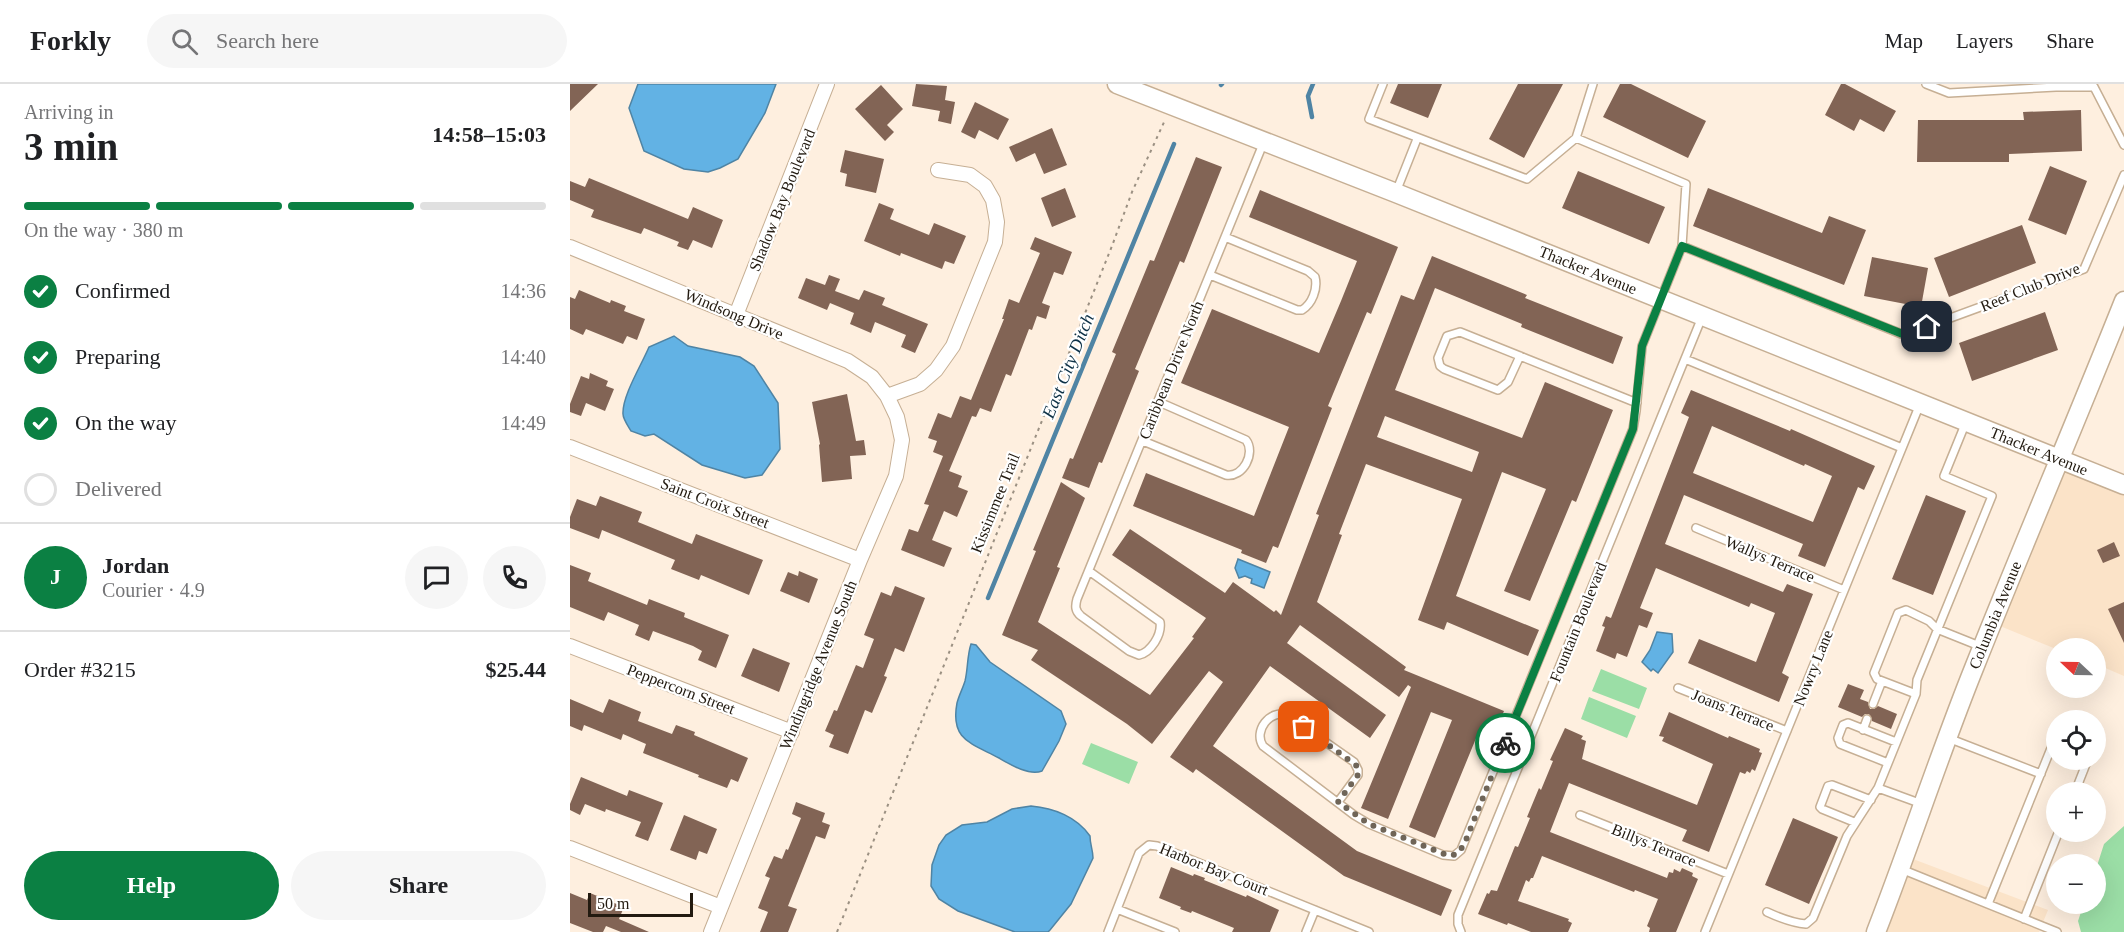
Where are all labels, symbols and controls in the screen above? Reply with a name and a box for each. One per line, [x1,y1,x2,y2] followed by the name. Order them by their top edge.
[147,14,567,68] search box
[30,25,111,56] text: Forkly
[168,25,201,58] icon: search
[216,28,319,53] text: Search here
[1885,29,1923,53] text: Map
[1956,29,2013,53] text: Layers
[2046,29,2094,53] text: Share
[24,101,113,123] text: Arriving in
[432,122,546,147] text: 14:58–15:03
[24,125,118,168] text: 3 min
[746,126,819,274] street label: Shadow Bay Boulevard
[24,219,183,241] text: On the way · 380 m
[1537,243,1639,297] street label: Thacker Avenue
[1978,259,2082,315] street label: Reef Club Drive
[24,275,57,308] icon: check
[75,278,170,303] text: Confirmed
[500,280,546,302] text: 14:36
[682,286,786,343] street label: Windsong Drive
[1135,298,1207,442] street label: Caribbean Drive North
[1901,301,1952,352] pin
[1910,310,1943,343] icon: home
[1038,311,1098,422] water label: East City Ditch
[24,341,57,374] icon: check
[75,344,161,369] text: Preparing
[500,346,546,368] text: 14:40
[24,407,57,440] icon: check
[75,410,176,435] text: On the way
[500,412,546,434] text: 14:49
[1988,424,2090,478] street label: Thacker Avenue
[967,450,1023,555] street label: Kissimmee Trail
[658,475,772,532] street label: Saint Croix Street
[75,476,162,501] text: Delivered
[1722,533,1817,586] street label: Wallys Terrace
[405,546,468,609] button: chat
[483,546,546,609] button: phone
[102,553,169,578] text: Jordan
[1966,559,2024,671] street label: Columbia Avenue
[1546,560,1610,684] street label: Fountain Boulevard
[50,564,61,589] text: J
[776,578,861,753] street label: Windingridge Avenue South
[102,579,205,601] text: Courier · 4.9
[1790,628,1837,709] street label: Nowry Lane
[2046,638,2106,698] north arrow
[2046,638,2106,914] map controls
[24,657,136,682] text: Order #3215
[486,657,546,682] text: $25.44
[624,661,738,719] street label: Peppercorn Street
[1689,686,1777,734] street label: Joans Terrace
[1278,701,1329,752] pin
[1287,710,1320,743] icon: bag
[2046,710,2106,770] button: locate
[1475,713,1535,773] courier
[1489,727,1522,760] icon: bike
[2046,782,2106,842] button: +
[1609,820,1699,871] street label: Billys Terrace
[1157,839,1271,900] street label: Harbor Bay Court
[24,851,279,920] button: Help
[291,851,546,920] button: Share
[2046,854,2106,914] button: −
[588,890,693,918] scale bar
[597,895,629,912] text: 50 m

